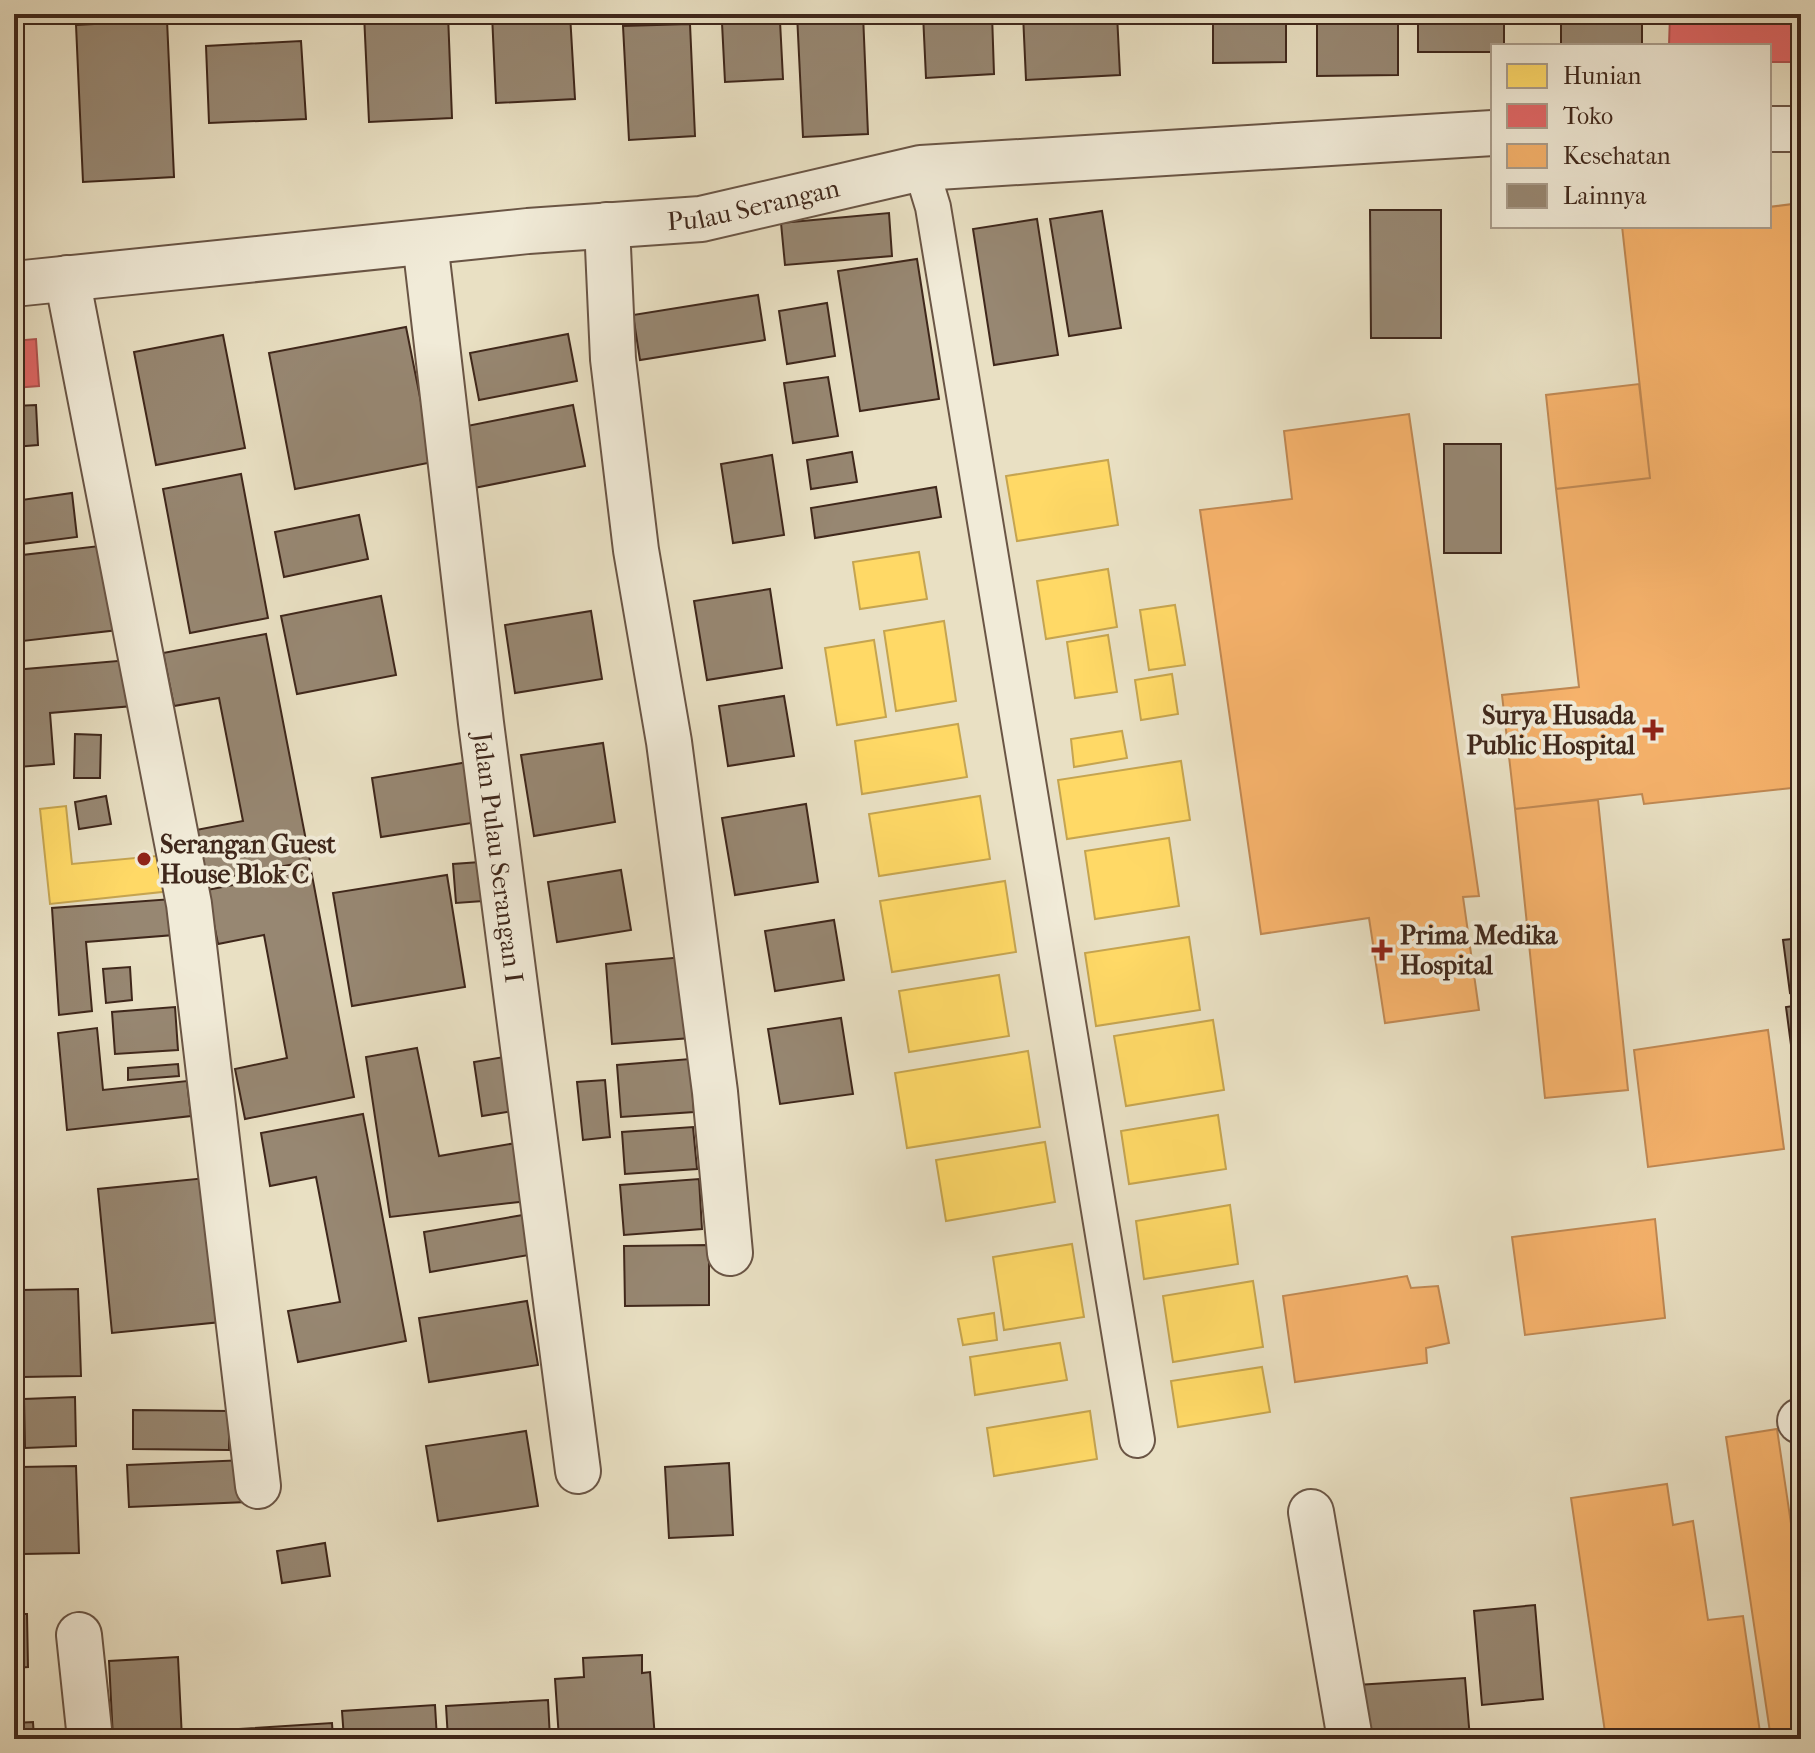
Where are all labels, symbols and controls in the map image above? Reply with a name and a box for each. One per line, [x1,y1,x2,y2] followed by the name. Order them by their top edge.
[1491,44,1771,228] legend
[1563,62,1641,90] text: Hunian
[1563,102,1613,130] text: Toko
[1563,142,1671,170] text: Kesehatan
[666,172,843,237] street label: Pulau Serangan
[1563,182,1647,210] text: Lainnya
[1467,700,1636,761] place label: Surya Husada Public Hospital
[1642,719,1664,741] marker: Surya Husada Public Hospital
[466,729,530,985] street label: Jalan Pulau Serangan I
[160,829,337,890] place label: Serangan Guest House Blok C
[135,850,153,868] marker: Serangan Guest House Blok C
[1400,920,1558,981] place label: Prima Medika Hospital
[1371,939,1393,961] marker: Prima Medika Hospital

